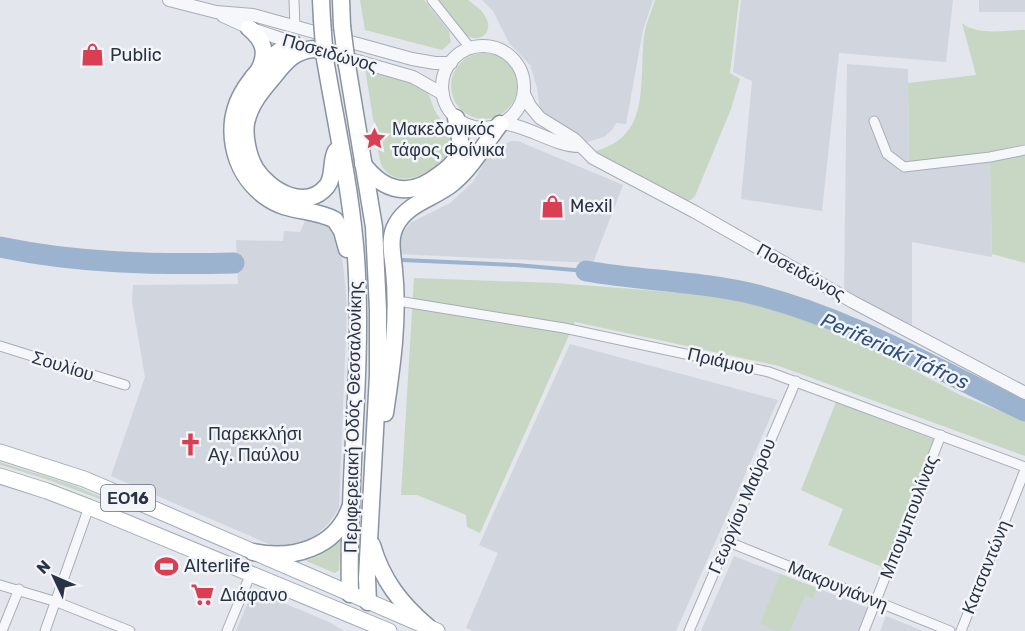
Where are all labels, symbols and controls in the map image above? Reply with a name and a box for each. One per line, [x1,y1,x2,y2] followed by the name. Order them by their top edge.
[280,29,380,77] street label: Ποσειδώνος
[79,42,105,68] shop icon: Public
[110,44,162,66] place label: Public
[392,118,505,161] place label: Μακεδονικός τάφος Φοίνικα
[361,126,387,152] place icon: Μακεδονικός τάφος Φοίνικα
[539,193,565,219] shop icon: Mexil
[570,195,613,217] place label: Mexil
[753,239,849,306] street label: Ποσειδώνος
[340,280,366,553] street label: Περιφερειακή Οδός Θεσσαλονίκης
[817,308,973,394] water label: Periferiakí Táfros
[685,343,757,379] street label: Πριάμου
[29,346,97,386] street label: Σουλίου
[208,423,302,466] place label: Παρεκκλήσι Αγ. Παύλου
[177,431,203,457] church icon: Παρεκκλήσι Αγ. Παύλου
[704,435,780,577] street label: Γεωργίου Μαύρου
[875,452,943,582] street label: Μπουμπουλίνας
[101,485,155,511] road number: ΕΟ16
[957,517,1015,617] street label: Κατσαντώνη
[24,547,84,607] north arrow
[153,553,179,579] sports icon: Alterlife
[184,555,250,577] place label: Alterlife
[33,556,54,578] text: N
[785,556,891,616] street label: Μακρυγιάννη
[189,582,215,608] supermarket icon: Διάφανο
[220,584,288,606] place label: Διάφανο

